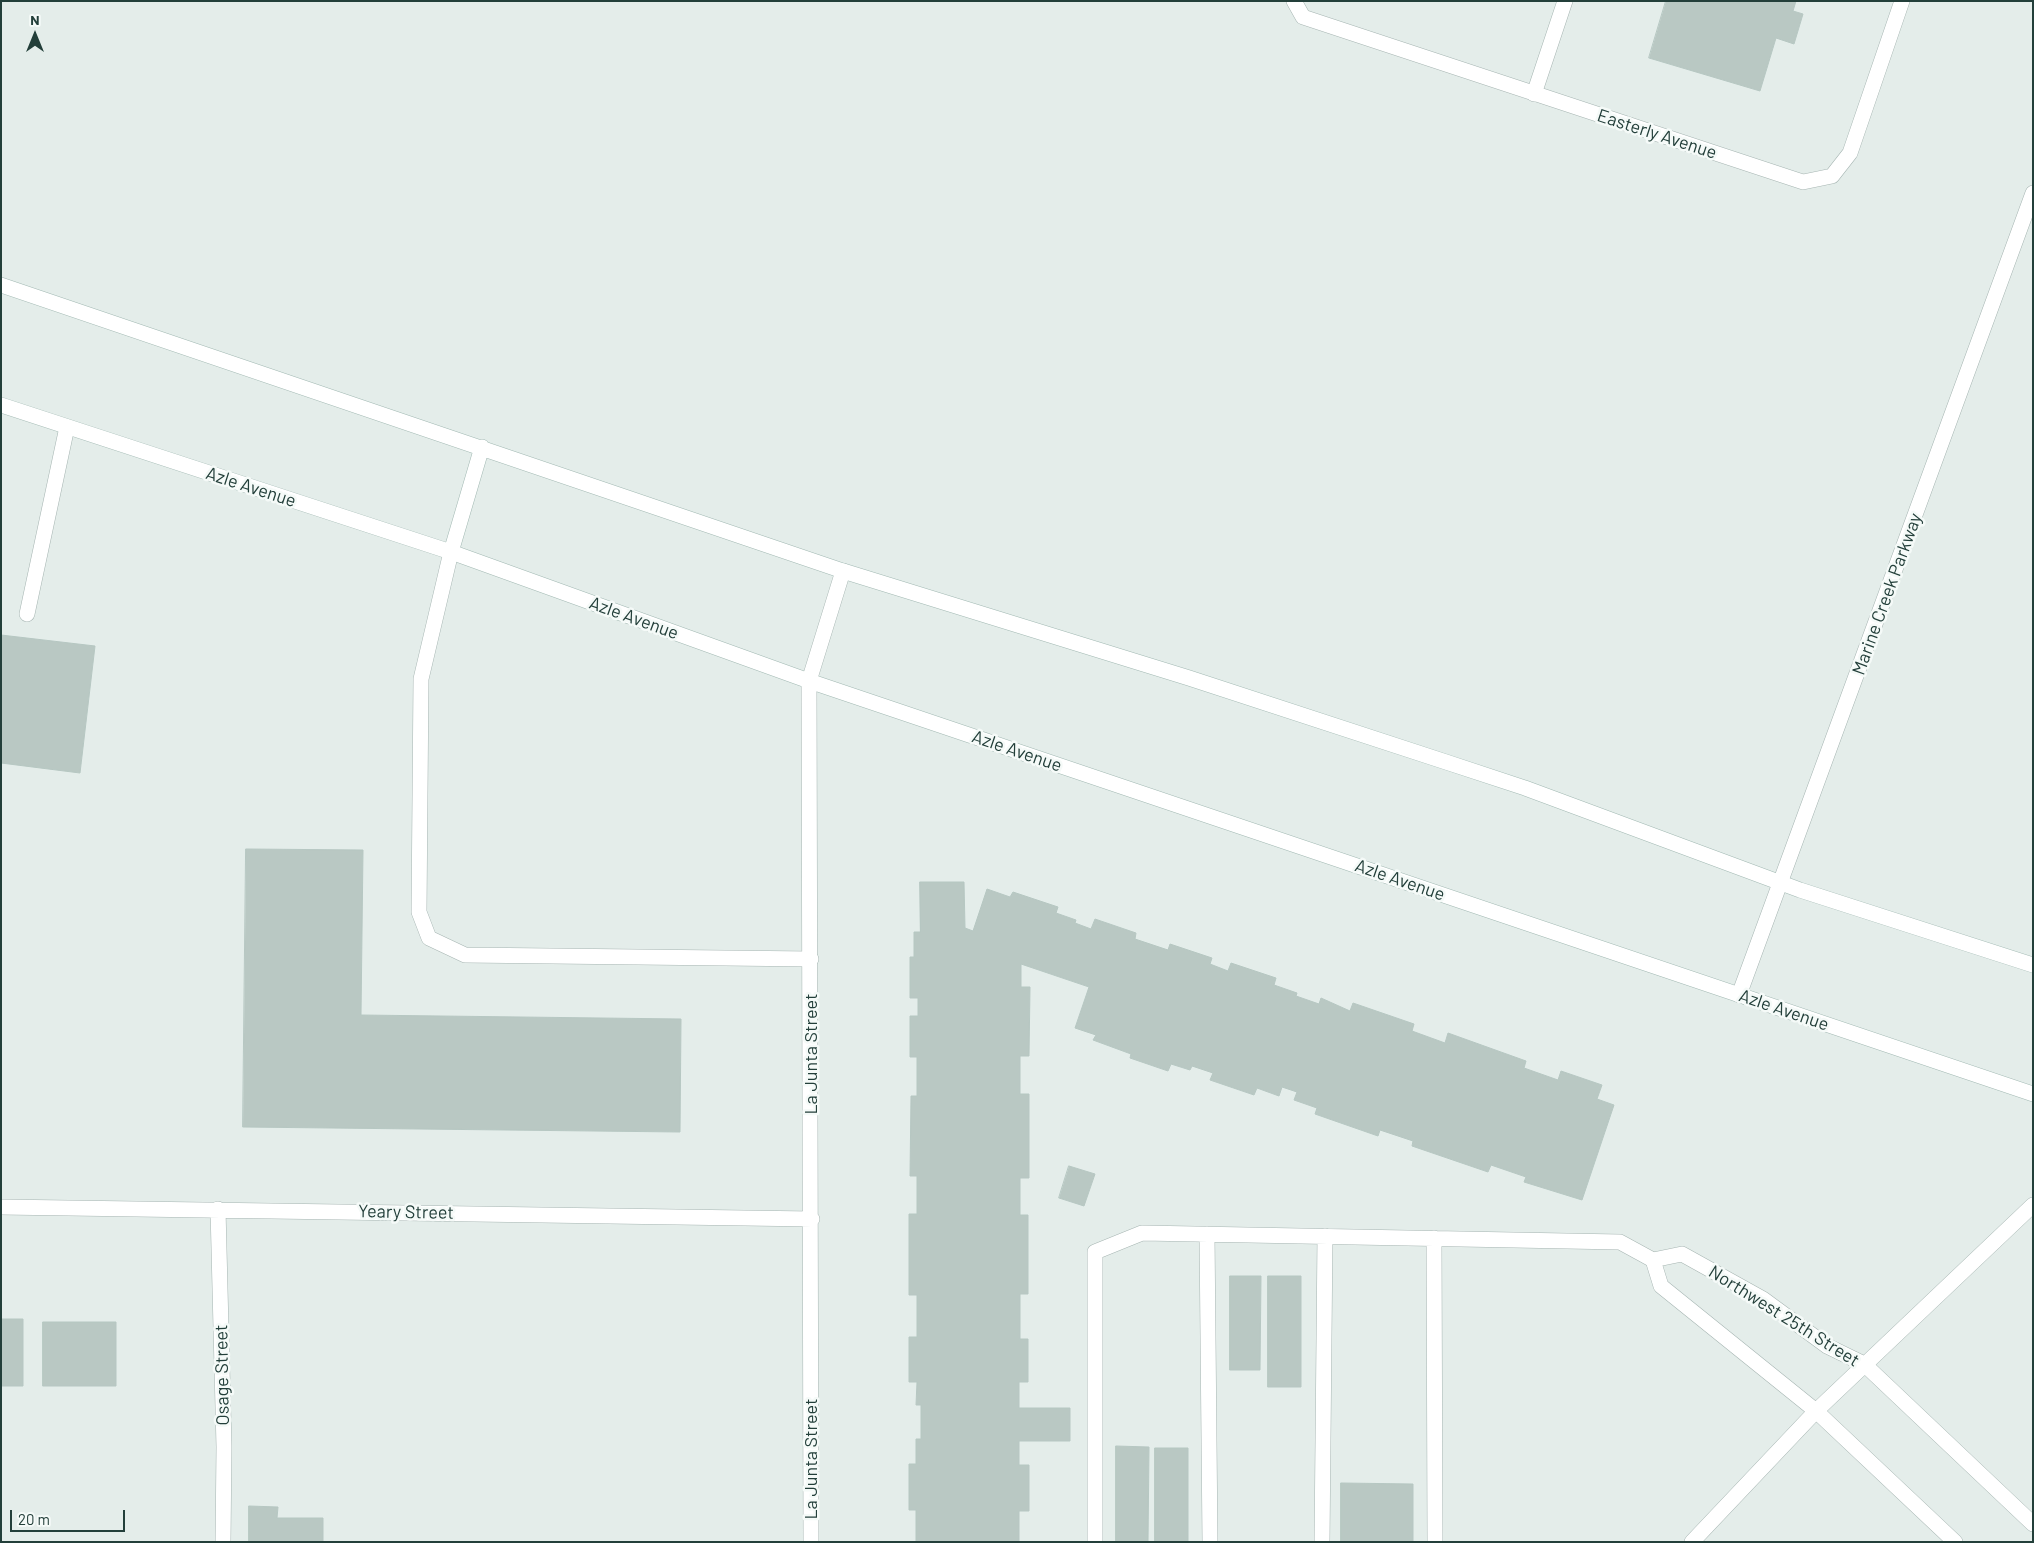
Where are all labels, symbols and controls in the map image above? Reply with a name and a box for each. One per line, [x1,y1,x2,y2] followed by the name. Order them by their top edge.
[10,10,60,60] north arrow
[30,11,40,28] text: N
[1595,105,1719,163] street label: Easterly Avenue
[203,462,299,512] street label: Azle Avenue
[1848,510,1926,678] street label: Marine Creek Parkway
[586,592,682,644] street label: Azle Avenue
[969,726,1065,776] street label: Azle Avenue
[1352,855,1448,905] street label: Azle Avenue
[1736,985,1832,1035] street label: Azle Avenue
[800,993,822,1115] street label: La Junta Street
[358,1200,454,1224] street label: Yeary Street
[1705,1261,1863,1371] street label: Northwest 25th Street
[210,1324,234,1426] street label: Osage Street
[800,1398,822,1520] street label: La Junta Street
[12,1500,128,1532] scale bar
[18,1510,50,1528] text: 20 m

